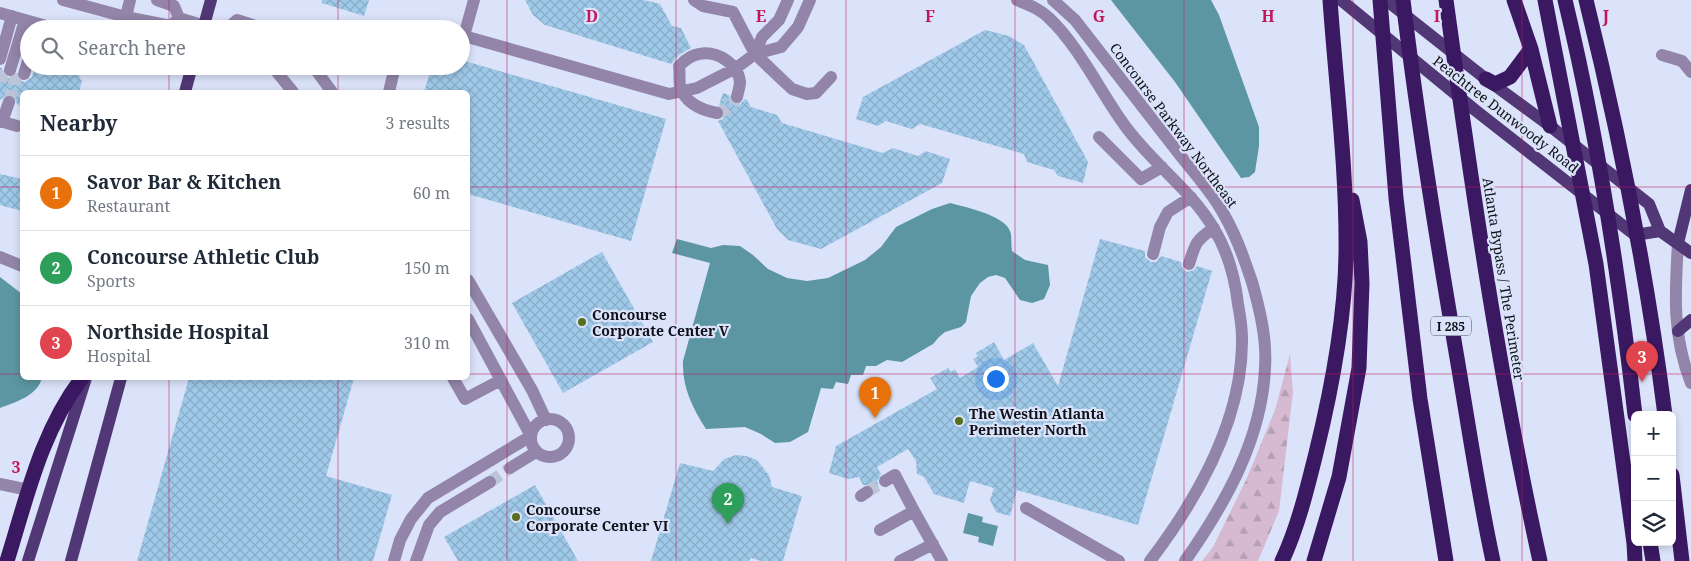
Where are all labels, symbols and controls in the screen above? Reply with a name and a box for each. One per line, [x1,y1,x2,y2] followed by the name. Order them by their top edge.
[586,5,598,27] text: D
[756,5,766,27] text: E
[925,5,935,27] text: F
[1093,5,1105,27] text: G
[1261,5,1275,27] text: H
[1434,5,1440,27] text: I
[1602,5,1610,27] text: J
[20,20,470,75] search box
[38,34,66,62] icon: search
[78,35,186,61] text: Search here
[1106,39,1242,211] street label: Concourse Parkway Northeast
[1429,51,1583,177] street label: Peachtree Dunwoody Road
[40,109,118,137] text: Nearby
[386,112,450,134] text: 3 results
[87,169,281,195] text: Savor Bar & Kitchen
[1479,176,1529,382] street label: Atlanta Bypass / The Perimeter
[51,182,61,204] text: 1
[413,182,450,204] text: 60 m
[87,195,170,217] text: Restaurant
[87,244,319,270] text: Concourse Athletic Club
[51,257,61,279] text: 2
[404,257,450,279] text: 150 m
[87,270,135,292] text: Sports
[592,305,729,340] place label: Concourse Corporate Center V
[576,316,588,328] marker: Concourse Corporate Center V
[1431,316,1471,336] road number: I 285
[87,319,269,345] text: Northside Hospital
[51,332,61,354] text: 3
[404,332,450,354] text: 310 m
[1626,341,1658,382] pin: 3
[87,345,151,367] text: Hospital
[983,366,1009,392] your location
[859,377,891,418] pin: 1
[969,404,1105,439] place label: The Westin Atlanta Perimeter North
[1631,411,1676,546] map controls
[1631,411,1676,456] button: +
[953,415,965,427] marker: The Westin Atlanta Perimeter North
[11,456,21,478] text: 3
[1631,456,1676,501] button: −
[712,483,744,524] pin: 2
[526,500,669,535] place label: Concourse Corporate Center VI
[1631,501,1676,546] button: layers
[510,511,522,523] marker: Concourse Corporate Center VI

